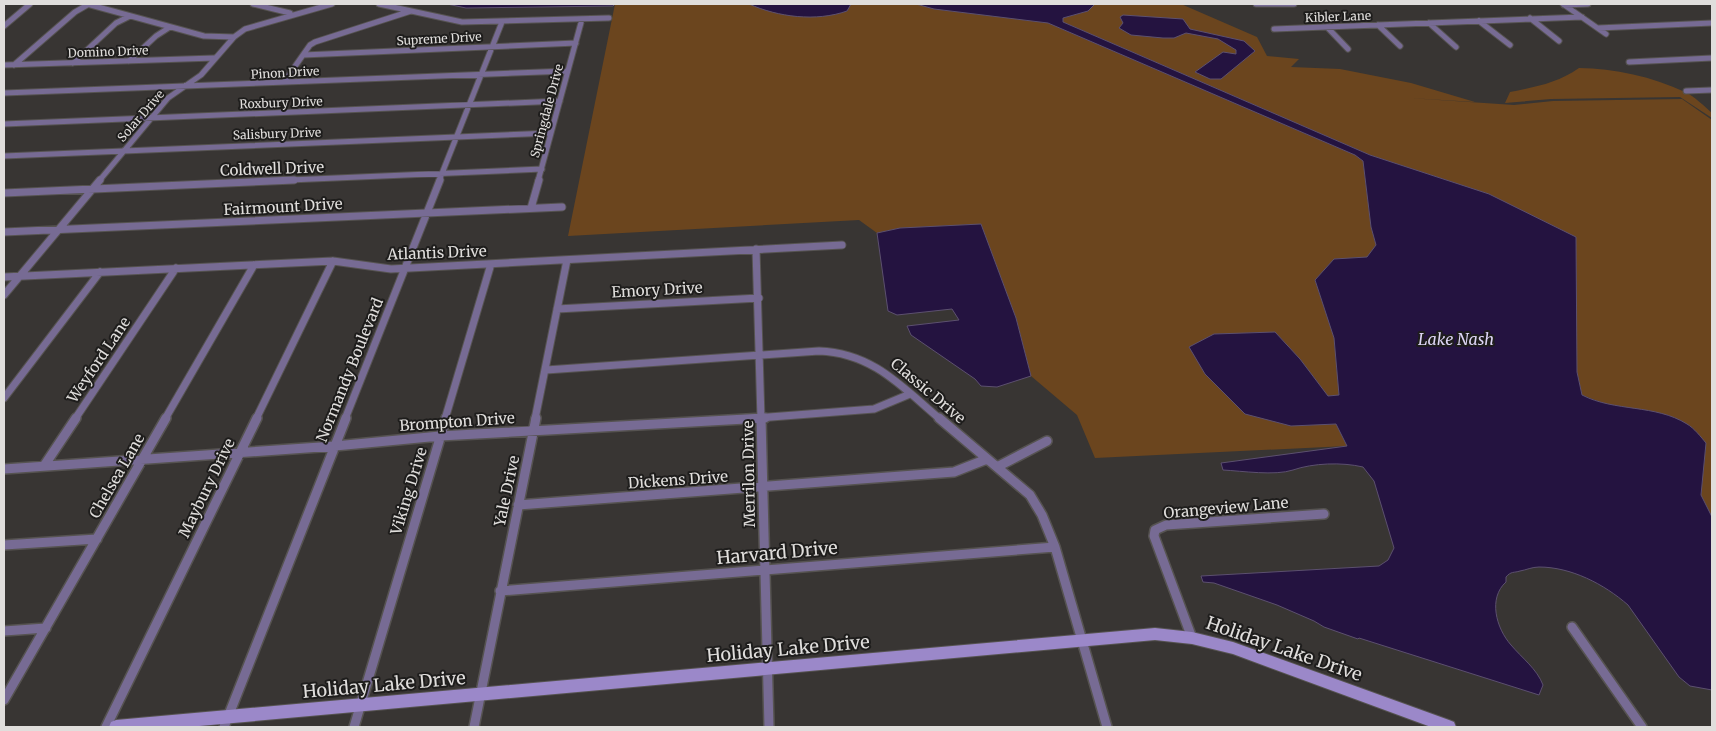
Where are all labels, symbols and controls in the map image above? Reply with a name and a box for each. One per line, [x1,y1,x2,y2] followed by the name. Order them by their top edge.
[1305,8,1371,25] street label: Kibler Lane
[396,29,482,48] street label: Supreme Drive
[67,43,149,60] street label: Domino Drive
[527,62,566,159] street label: Springdale Drive
[250,63,320,82] street label: Pinon Drive
[114,87,167,145] street label: Solar Drive
[239,94,323,111] street label: Roxbury Drive
[233,124,321,143] street label: Salisbury Drive
[220,157,325,180] street label: Coldwell Drive
[223,194,343,219] street label: Fairmount Drive
[386,241,487,264] street label: Atlantis Drive
[611,278,703,301] street label: Emory Drive
[312,295,387,445] street label: Normandy Boulevard
[62,313,134,407] street label: Weyford Lane
[1418,329,1494,349] water label: Lake Nash
[887,354,970,428] street label: Classic Drive
[399,408,515,435] street label: Brompton Drive
[738,420,759,528] street label: Merrilon Drive
[85,430,149,521] street label: Chelsea Lane
[174,435,239,540] street label: Maybury Drive
[386,445,431,538] street label: Viking Drive
[490,454,523,529] street label: Yale Drive
[627,467,729,492] street label: Dickens Drive
[1163,493,1289,522] street label: Orangeview Lane
[715,536,839,569] street label: Harvard Drive
[1203,611,1365,686] street label: Holiday Lake Drive
[705,630,870,667] street label: Holiday Lake Drive
[301,666,466,703] street label: Holiday Lake Drive

